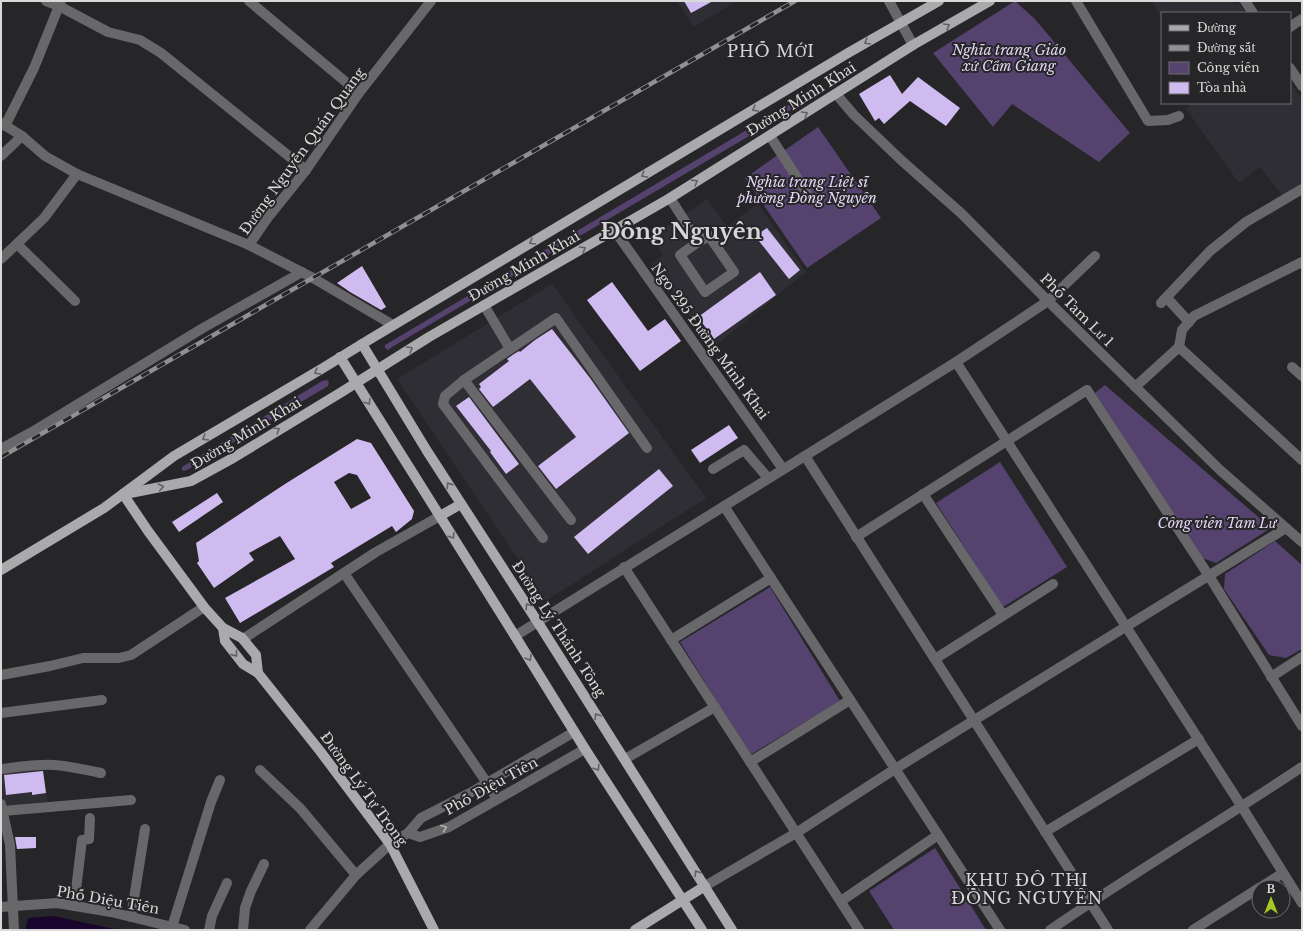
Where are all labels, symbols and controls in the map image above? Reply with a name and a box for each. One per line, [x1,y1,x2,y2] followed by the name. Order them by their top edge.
[1161,12,1291,104] legend
[1197,20,1237,35] text: Đường
[943,23,950,30] one-way arrow
[864,38,871,45] one-way arrow
[1197,40,1256,55] text: Đường sắt
[727,41,815,61] district label: PHỐ MỚI
[951,41,1066,75] park label: Nghĩa trang Giáo xứ Cẩm Giang
[743,58,859,140] street label: Đường Minh Khai
[1197,60,1259,75] text: Công viên
[235,63,369,238] street label: Đường Nguyễn Quán Quang
[1197,80,1247,95] text: Tòa nhà
[752,104,759,111] one-way arrow
[801,111,808,118] one-way arrow
[641,171,648,178] one-way arrow
[735,173,877,207] park label: Nghĩa trang Liệt sĩ phường Đồng Nguyên
[691,180,698,187] one-way arrow
[600,218,762,245] district label: Đồng Nguyên
[465,227,583,305] street label: Đường Minh Khai
[529,237,536,244] one-way arrow
[579,246,586,253] one-way arrow
[647,259,773,423] street label: Ngo 295 Đường Minh Khai
[1036,269,1118,351] street label: Phố Tam Lư 1
[406,346,413,354] one-way arrow
[314,367,321,374] one-way arrow
[188,393,305,473] street label: Đường Minh Khai
[363,398,371,405] one-way arrow
[273,428,280,435] one-way arrow
[202,433,209,440] one-way arrow
[158,483,164,492] one-way arrow
[447,483,454,490] one-way arrow
[1157,514,1278,532] park label: Công viên Tam Lư
[448,531,455,538] one-way arrow
[508,557,610,701] street label: Đường Lý Thánh Tông
[525,603,532,610] one-way arrow
[230,650,237,657] one-way arrow
[524,654,531,661] one-way arrow
[595,713,602,720] one-way arrow
[317,728,412,850] street label: Đường Lý Tự Trọng
[441,753,541,819] street label: Phố Diệu Tiên
[592,764,600,771] one-way arrow
[440,825,448,833] one-way arrow
[694,870,702,877] one-way arrow
[951,870,1103,908] district label: KHU ĐÔ THỊ ĐỒNG NGUYÊN
[1251,879,1291,919] north arrow
[55,882,161,918] street label: Phố Diệu Tiên
[1267,882,1276,896] text: B

